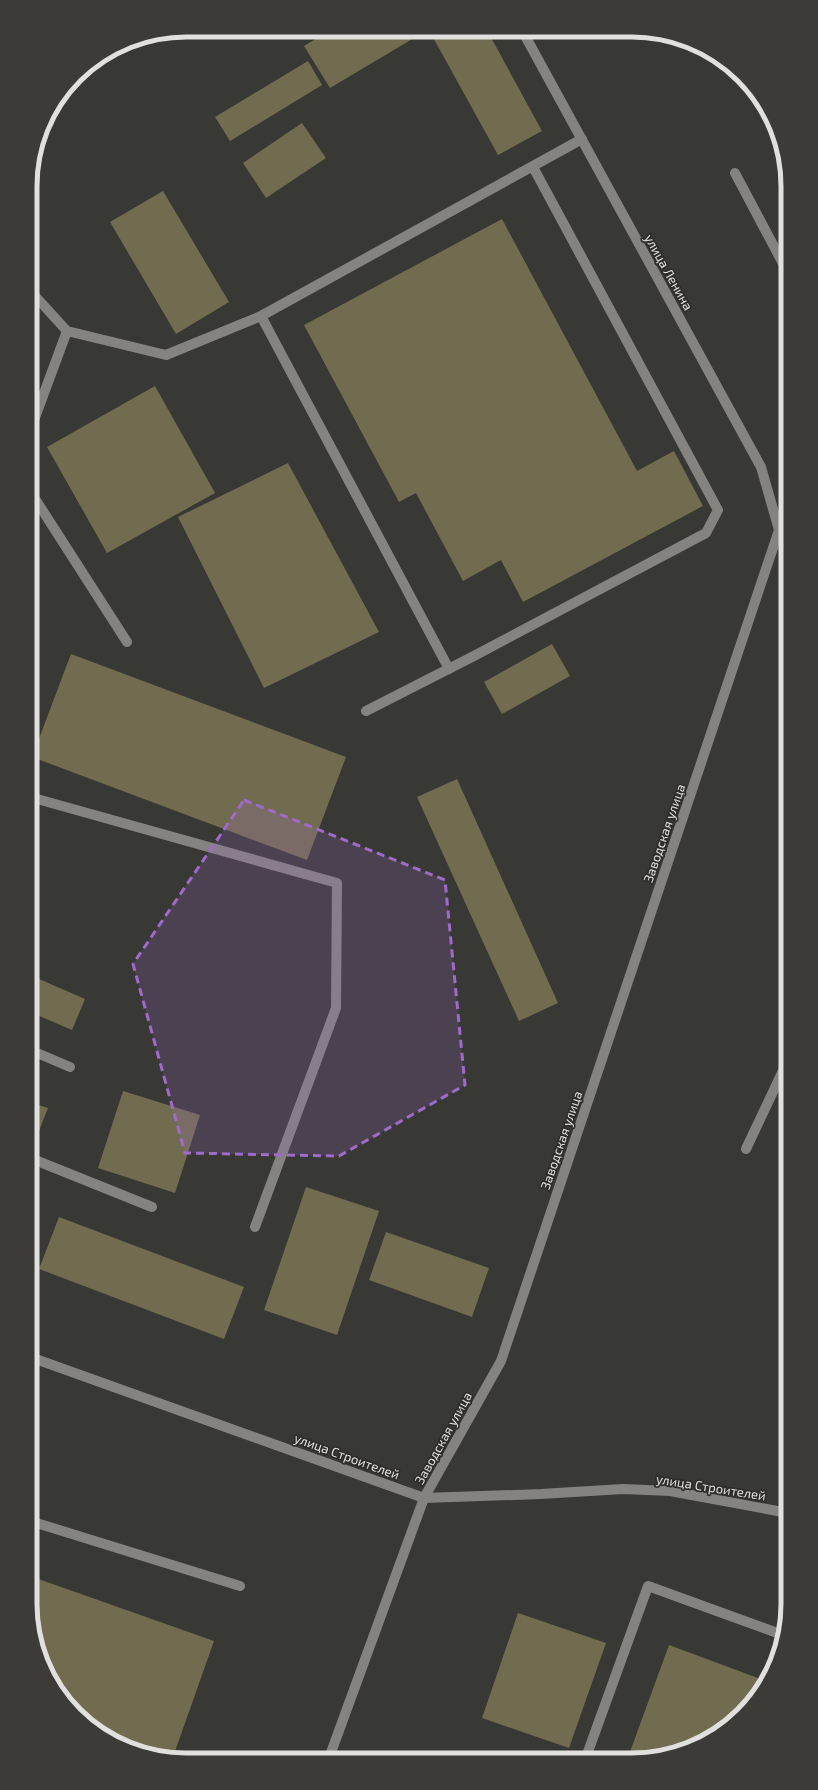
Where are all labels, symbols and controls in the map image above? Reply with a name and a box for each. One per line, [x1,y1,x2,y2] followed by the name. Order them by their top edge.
[641,231,697,313] street label: улица Ленина
[640,782,688,884] street label: Заводская улица
[537,1089,585,1191] street label: Заводская улица
[411,1389,475,1487] street label: Заводская улица
[292,1430,402,1482] street label: улица Строителей
[655,1470,767,1504] street label: улица Строителей

